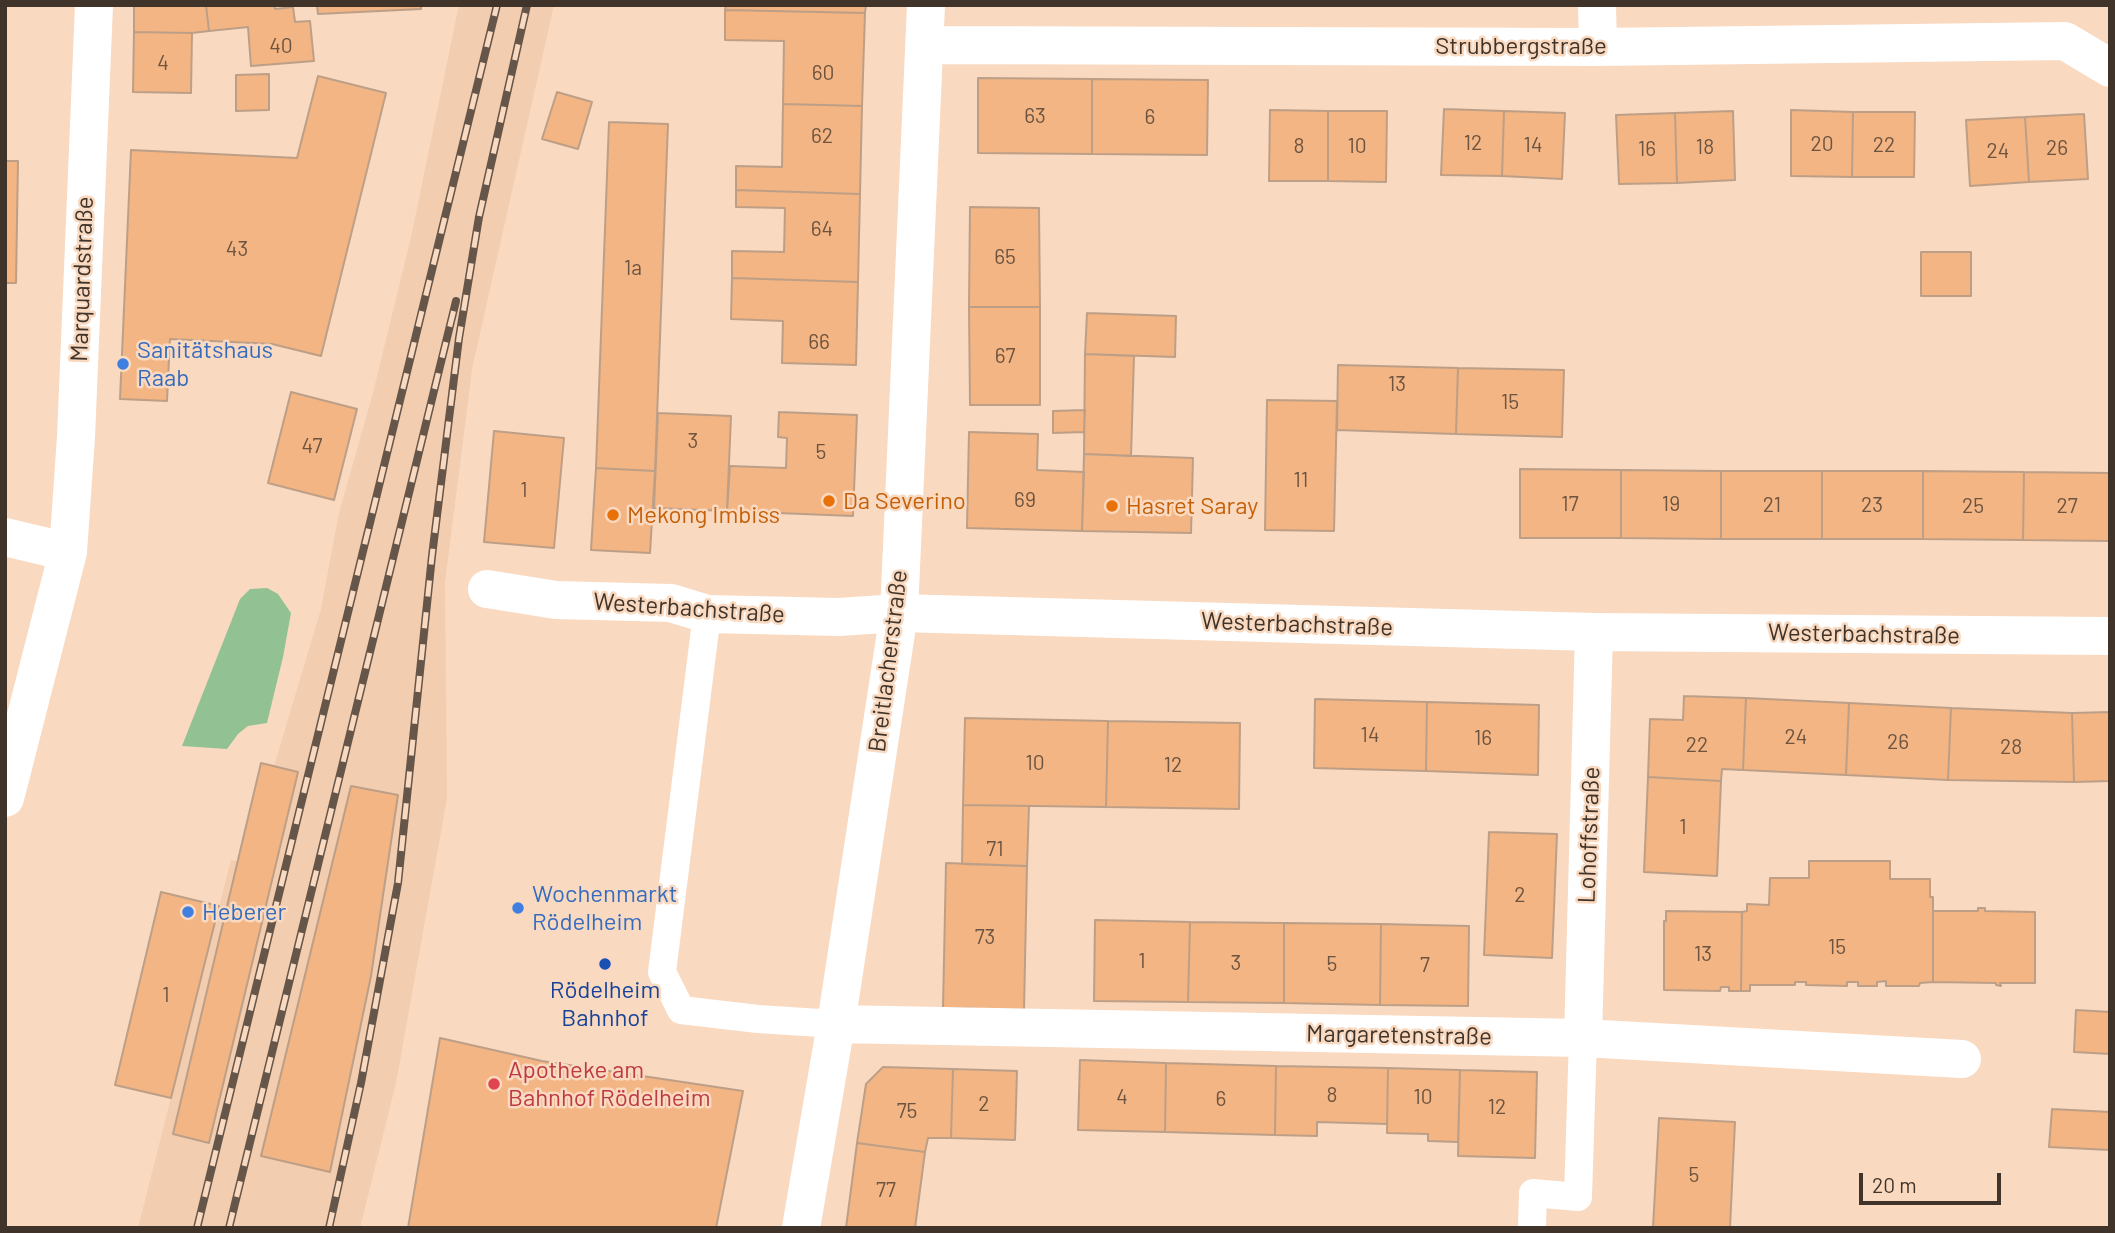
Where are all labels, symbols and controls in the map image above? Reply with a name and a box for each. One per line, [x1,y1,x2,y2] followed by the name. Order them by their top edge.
[1435,32,1607,60] street label: Strubbergstraße
[269,33,293,59] house number: 40
[157,50,169,76] house number: 4
[812,60,834,86] house number: 60
[1024,103,1046,129] house number: 63
[1145,104,1155,130] house number: 6
[811,123,833,149] house number: 62
[1464,130,1482,156] house number: 12
[1810,131,1834,157] house number: 20
[1524,132,1542,158] house number: 14
[1873,132,1895,158] house number: 22
[1294,133,1304,159] house number: 8
[1347,133,1367,159] house number: 10
[1696,134,1714,160] house number: 18
[2046,135,2068,161] house number: 26
[1638,136,1656,162] house number: 16
[1987,138,2009,164] house number: 24
[65,196,99,362] street label: Marquardstraße
[811,216,833,242] house number: 64
[226,236,248,262] house number: 43
[994,244,1016,270] house number: 65
[624,255,642,281] house number: 1a
[808,329,830,355] house number: 66
[137,336,273,392] place label: Sanitätshaus Raab
[995,343,1015,369] house number: 67
[115,356,131,372] marker: Sanitätshaus Raab
[1388,371,1406,397] house number: 13
[1501,389,1519,415] house number: 15
[688,428,698,454] house number: 3
[302,433,322,459] house number: 47
[816,439,826,465] house number: 5
[1294,467,1308,493] house number: 11
[520,477,528,503] house number: 1
[843,487,966,515] place label: Da Severino
[1014,487,1036,513] house number: 69
[1561,491,1579,517] house number: 17
[1662,491,1680,517] house number: 19
[1126,492,1258,520] place label: Hasret Saray
[1763,492,1781,518] house number: 21
[1861,492,1883,518] house number: 23
[821,493,837,509] marker: Da Severino
[1962,493,1984,519] house number: 25
[2056,493,2078,519] house number: 27
[1104,498,1120,514] marker: Hasret Saray
[627,501,780,529] place label: Mekong Imbiss
[605,507,621,523] marker: Mekong Imbiss
[863,568,913,754] street label: Breitlacherstraße
[592,587,786,629] street label: Westerbachstraße
[1201,606,1393,642] street label: Westerbachstraße
[1768,618,1960,650] street label: Westerbachstraße
[1361,722,1379,748] house number: 14
[1785,724,1807,750] house number: 24
[1474,725,1492,751] house number: 16
[1887,729,1909,755] house number: 26
[1686,732,1708,758] house number: 22
[2000,734,2022,760] house number: 28
[1025,750,1045,776] house number: 10
[1164,752,1182,778] house number: 12
[1572,766,1606,904] street label: Lohoffstraße
[1679,814,1687,840] house number: 1
[986,836,1004,862] house number: 71
[532,880,678,936] place label: Wochenmarkt Rödelheim
[1514,882,1526,908] house number: 2
[202,898,286,926] place label: Heberer
[510,900,526,916] marker: Wochenmarkt Rödelheim
[180,904,196,920] marker: Heberer
[975,924,995,950] house number: 73
[1828,934,1846,960] house number: 15
[1694,941,1712,967] house number: 13
[1138,948,1146,974] house number: 1
[1231,950,1241,976] house number: 3
[1327,951,1337,977] house number: 5
[1420,952,1430,978] house number: 7
[597,956,613,972] marker: Rödelheim Bahnhof
[550,976,660,1032] place label: Rödelheim Bahnhof
[162,982,170,1008] house number: 1
[1306,1019,1492,1051] street label: Margaretenstraße
[508,1056,711,1112] place label: Apotheke am Bahnhof Rödelheim
[486,1076,502,1092] marker: Apotheke am Bahnhof Rödelheim
[1327,1082,1337,1108] house number: 8
[1116,1084,1128,1110] house number: 4
[1413,1084,1433,1110] house number: 10
[1216,1086,1226,1112] house number: 6
[978,1091,990,1117] house number: 2
[1488,1094,1506,1120] house number: 12
[897,1098,917,1124] house number: 75
[1863,1160,2005,1204] scale bar
[1689,1162,1699,1188] house number: 5
[1872,1172,1917,1197] text: 20 m
[876,1177,896,1203] house number: 77

